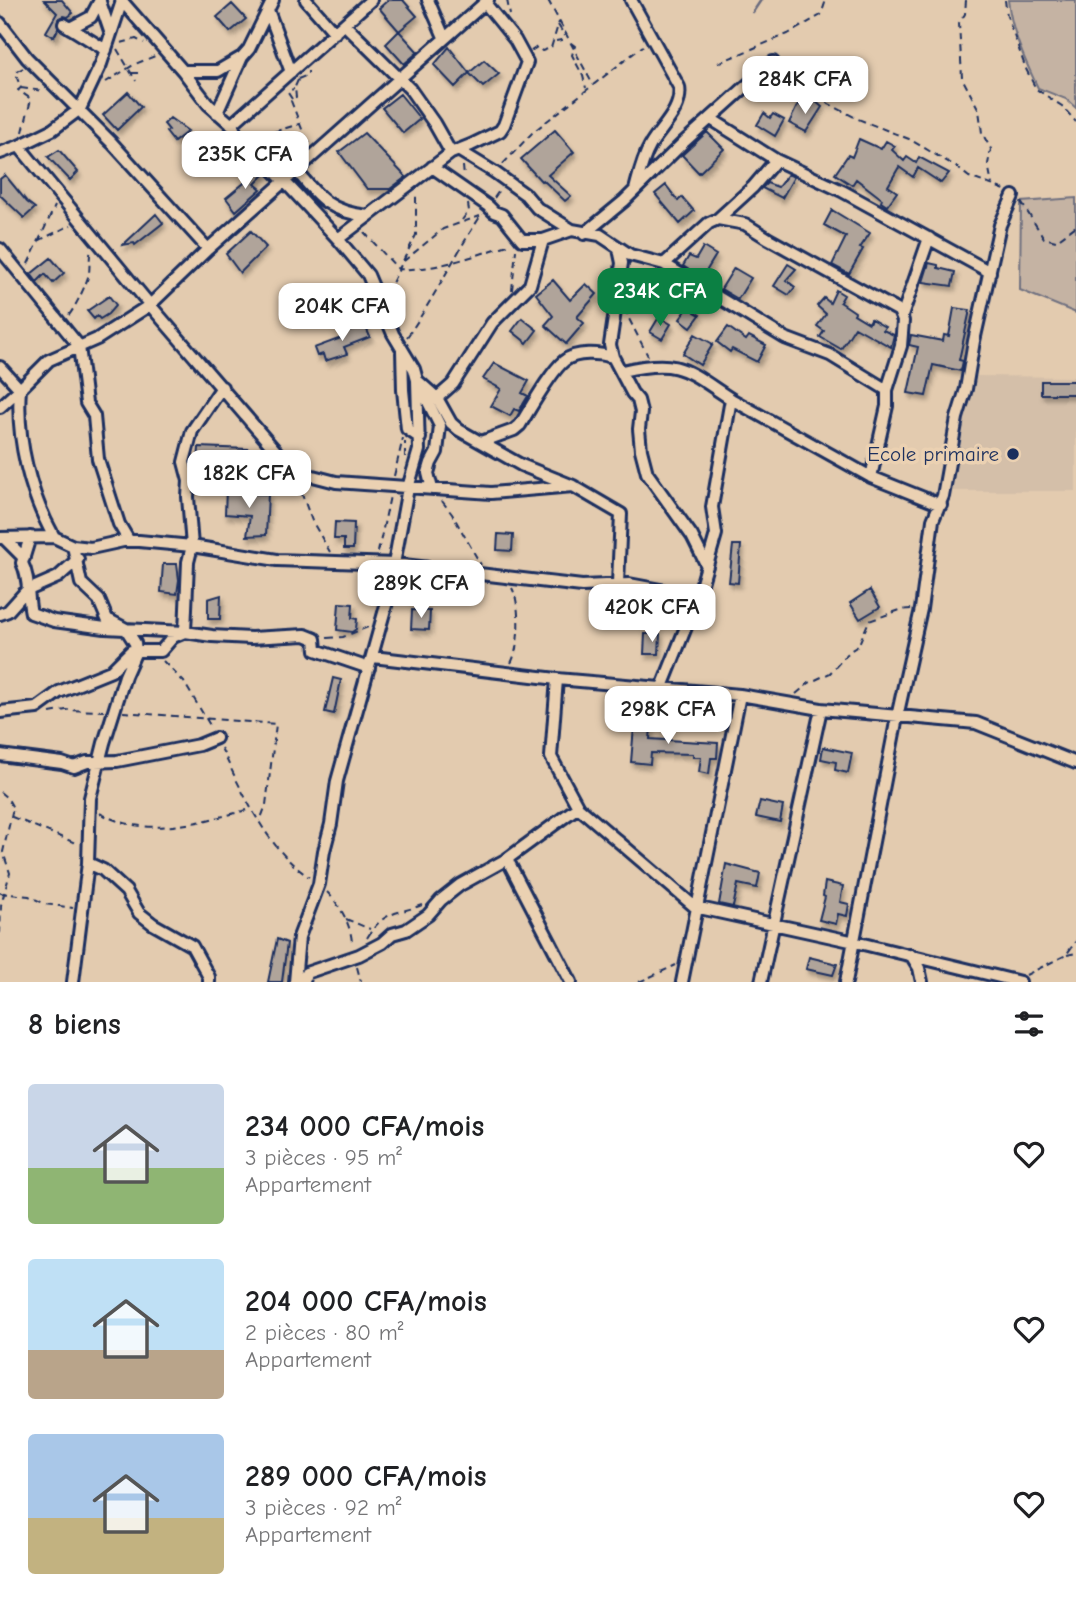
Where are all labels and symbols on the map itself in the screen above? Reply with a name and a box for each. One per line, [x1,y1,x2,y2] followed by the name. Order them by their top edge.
[733,57,877,116] pin: 284K CFA
[173,132,317,191] pin: 235K CFA
[588,268,732,328] pin: 234K CFA
[270,284,414,343] pin: 204K CFA
[867,442,999,466] place label: Ecole primaire
[1005,446,1021,462] marker: Ecole primaire
[177,450,321,510] pin: 182K CFA
[349,560,493,620] pin: 289K CFA
[580,584,724,644] pin: 420K CFA
[596,686,740,746] pin: 298K CFA

